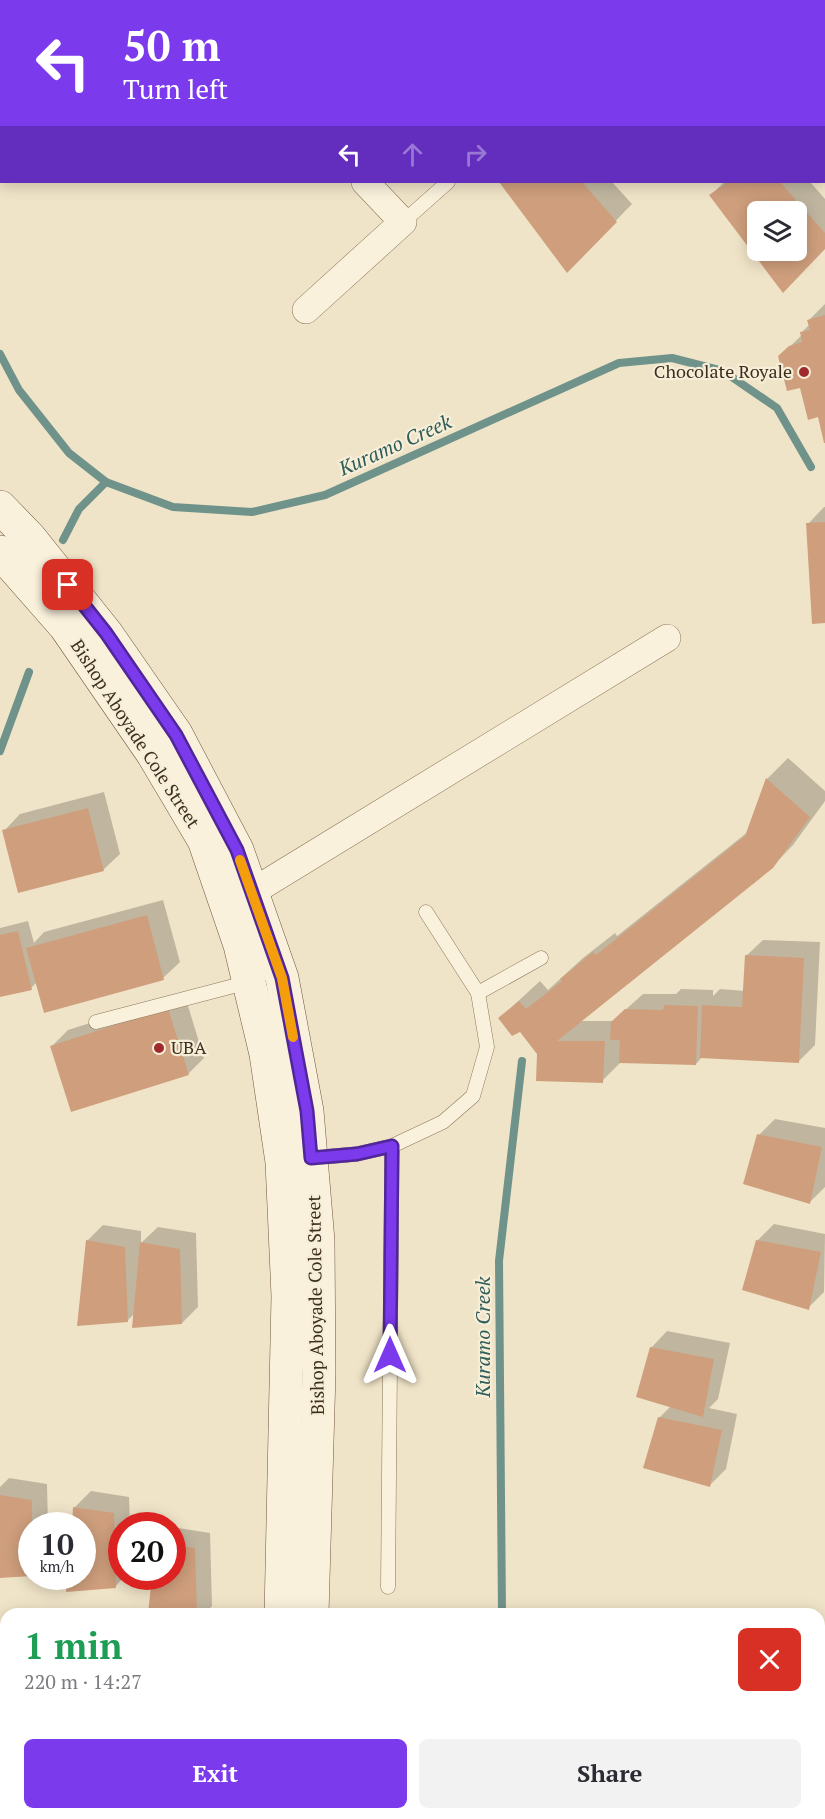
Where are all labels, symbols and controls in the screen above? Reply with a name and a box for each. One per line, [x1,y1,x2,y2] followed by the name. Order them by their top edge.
[123,17,221,73] text: 50 m
[24,24,102,102] icon: left
[123,71,228,107] text: Turn left
[333,138,366,171] icon: left
[396,138,429,171] icon: ahead
[459,138,492,171] icon: right
[747,201,807,261] map controls
[747,201,807,261] button: layers
[654,359,792,383] place label: Chocolate Royale
[797,365,811,379] marker: Chocolate Royale
[333,407,456,482] water label: Kuramo Creek
[42,559,93,610] pin
[51,568,84,601] icon: arrive
[66,635,206,833] street label: Bishop Aboyade Cole Street
[171,1035,207,1059] place label: UBA
[152,1041,166,1055] marker: UBA
[301,1194,329,1415] street label: Bishop Aboyade Cole Street
[469,1276,496,1398] water label: Kuramo Creek
[358,1323,422,1387] position arrow
[108,1512,186,1590] speed limit sign: 20
[40,1524,74,1564] text: 10
[40,1556,74,1576] text: km/h
[24,1622,122,1669] text: 1 min
[738,1628,801,1691] button: close
[24,1668,142,1695] text: 220 m · 14:27
[24,1739,407,1808] button: Exit
[419,1739,801,1808] button: Share

